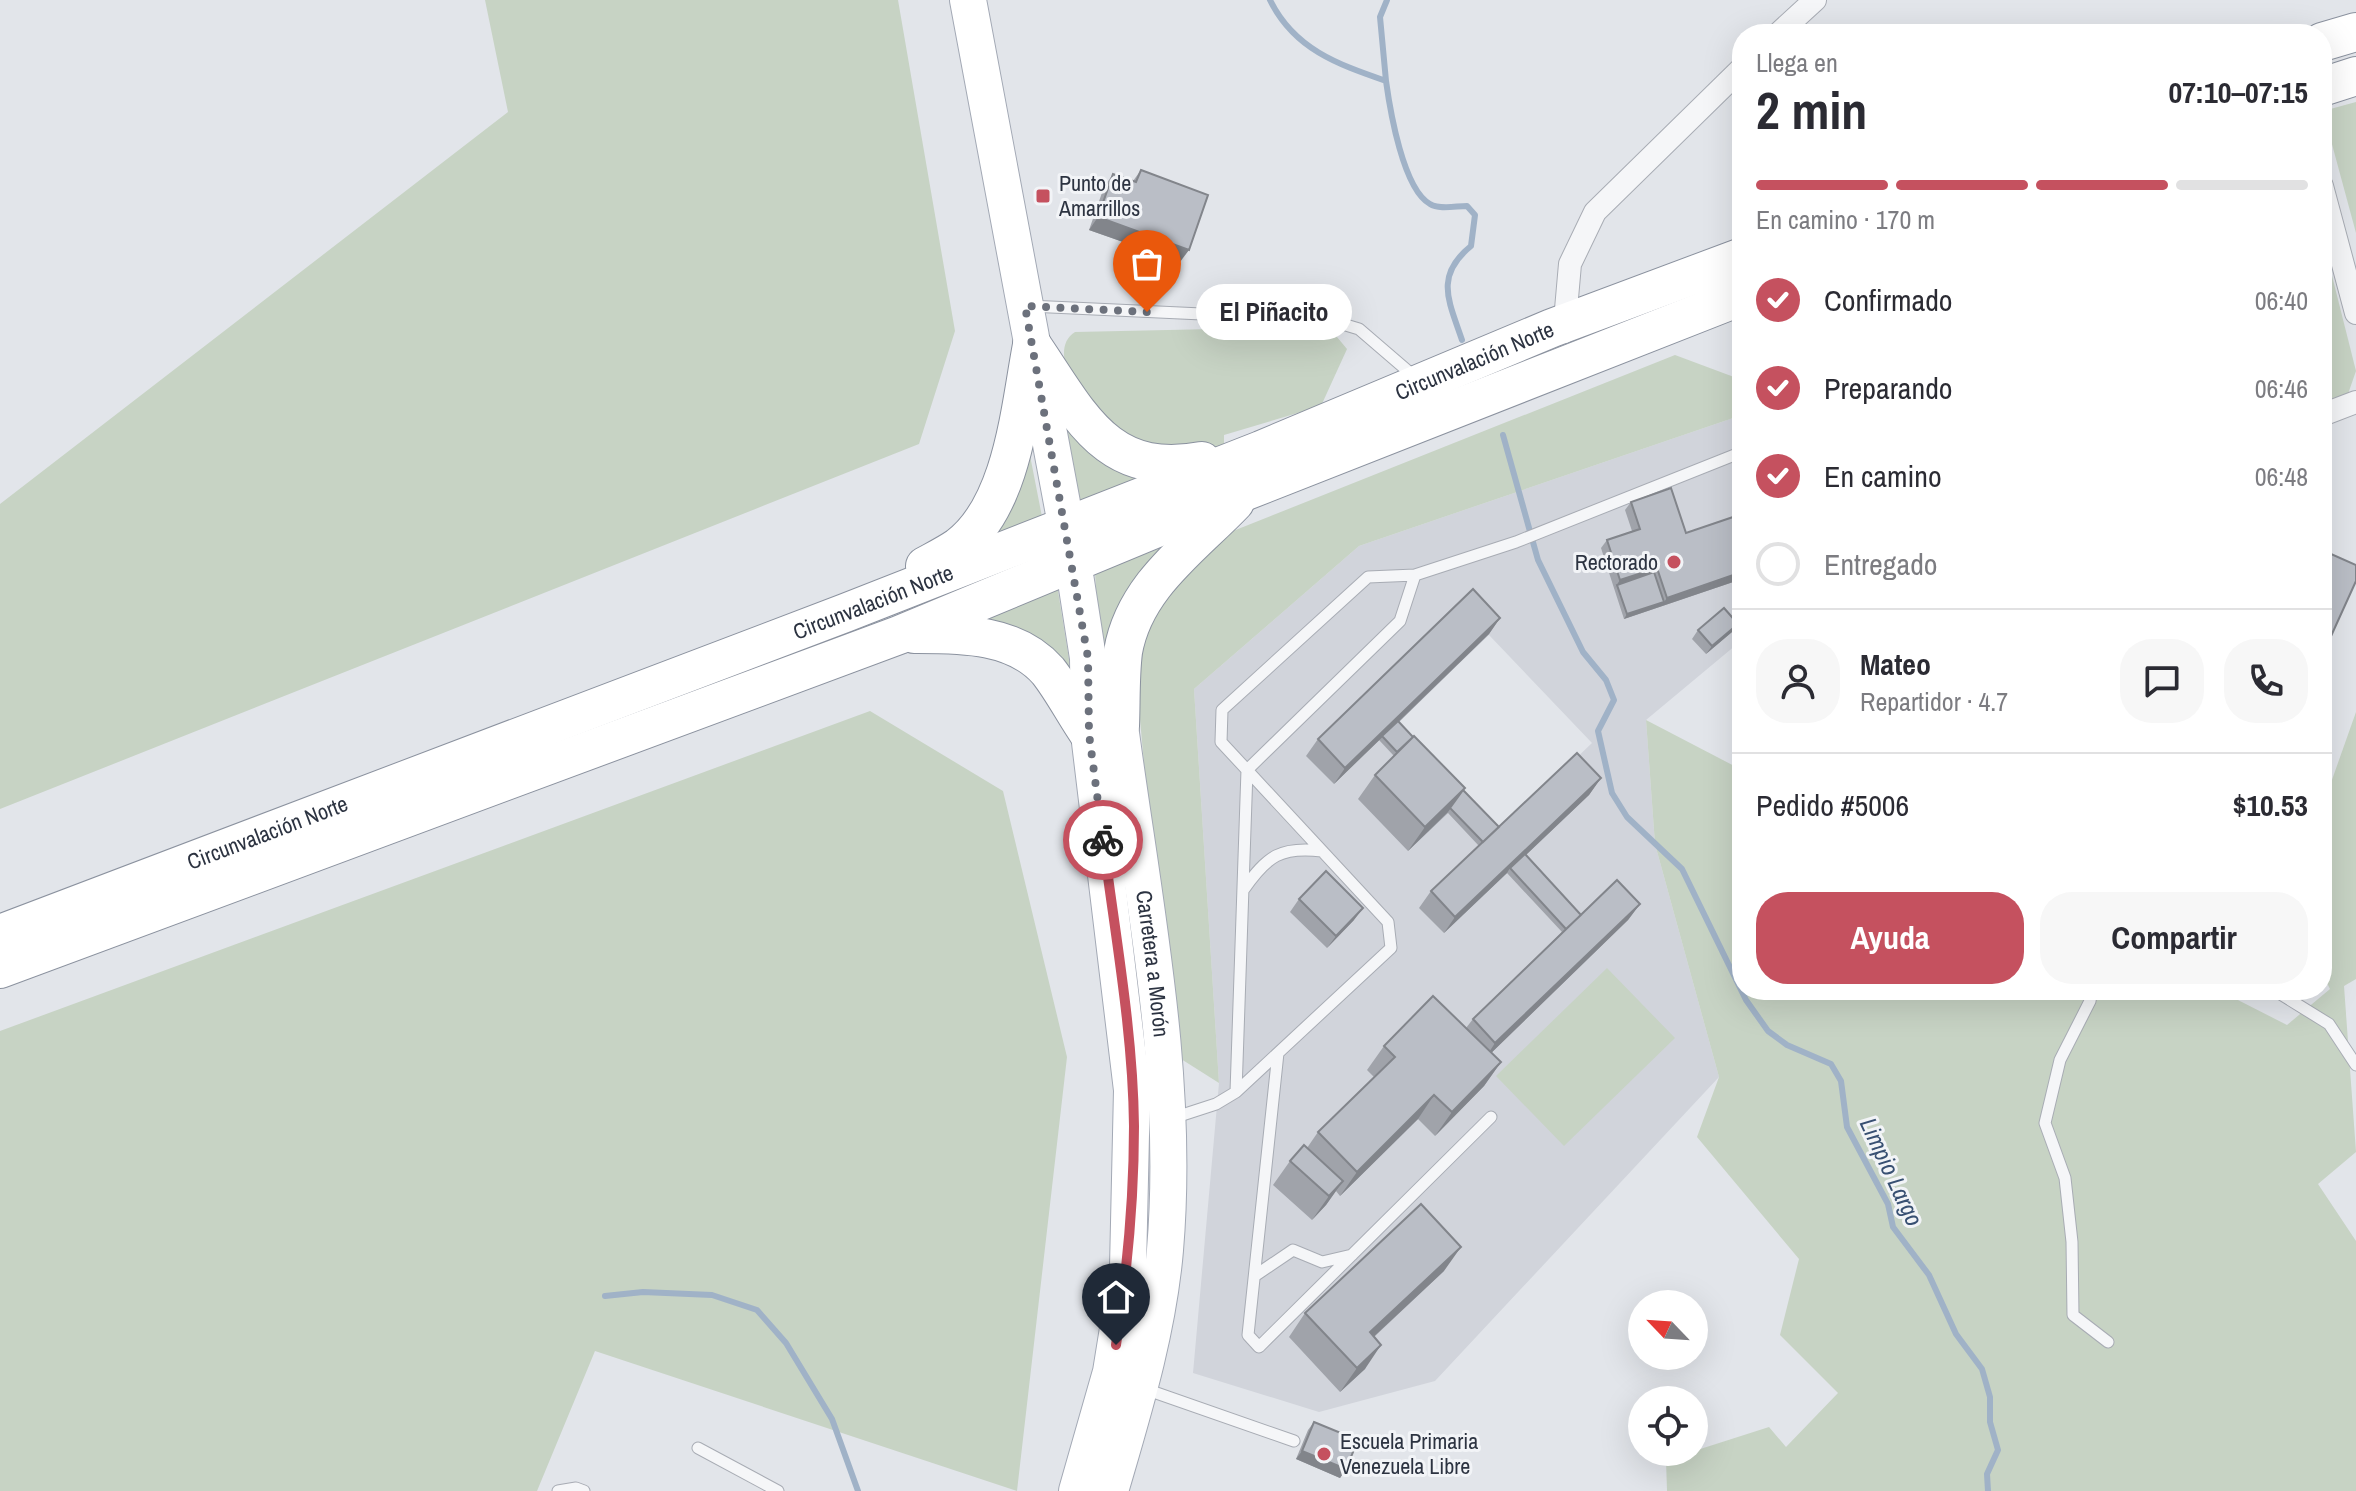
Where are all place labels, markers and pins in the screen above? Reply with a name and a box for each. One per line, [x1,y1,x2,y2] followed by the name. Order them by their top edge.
[1058,168,1140,223] place label: Punto de Amarrillos
[1034,187,1052,205] marker: Punto de Amarrillos
[1113,230,1181,312] pin
[1195,284,1351,340] callout: El Piñacito
[1575,547,1658,577] place label: Rectorado
[1665,553,1683,571] marker: Rectorado
[1082,1263,1150,1345] pin
[1340,1426,1478,1481] place label: Escuela Primaria Venezuela Libre
[1315,1445,1333,1463] marker: Escuela Primaria Venezuela Libre

